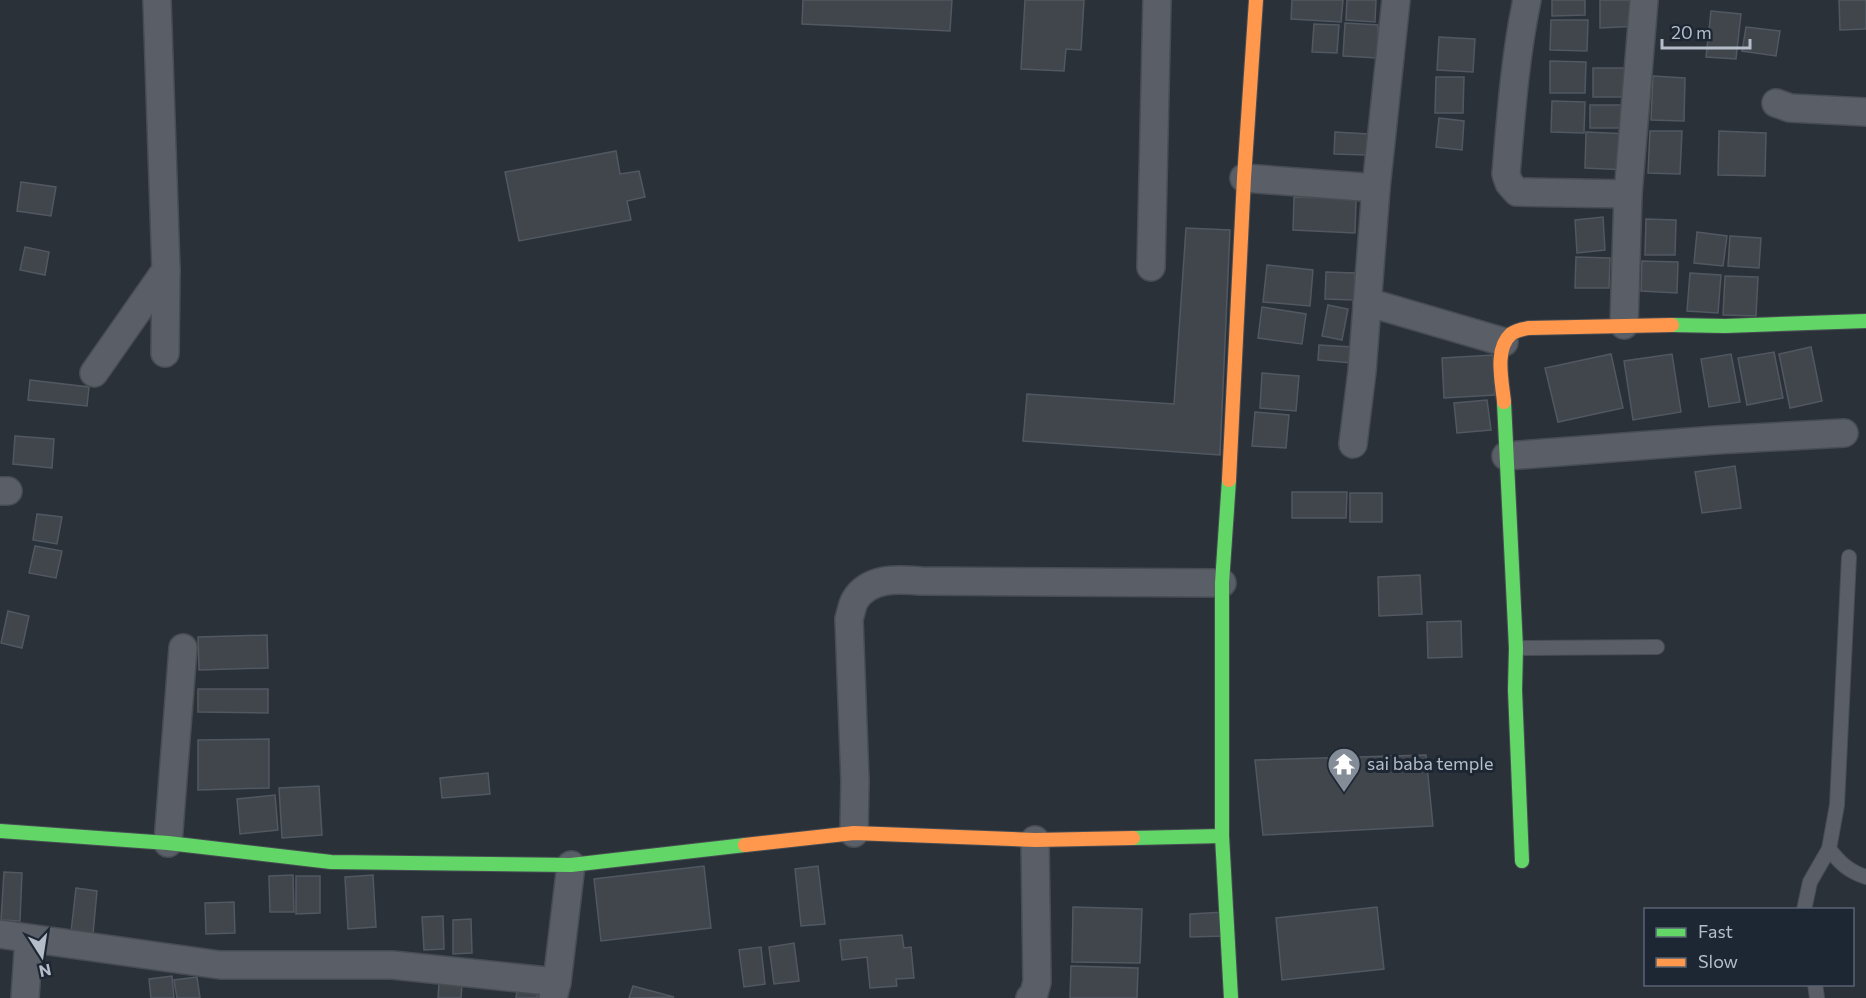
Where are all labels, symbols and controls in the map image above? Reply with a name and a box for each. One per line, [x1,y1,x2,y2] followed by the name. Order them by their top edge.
[1662,12,1750,50] scale bar
[1671,21,1712,43] text: 20 m
[1326,746,1362,793] temple icon: sai baba temple
[1367,752,1493,774] place label: sai baba temple
[1644,908,1854,986] legend
[1698,920,1733,942] text: Fast
[12,926,72,986] north arrow
[1698,950,1738,972] text: Slow
[37,961,53,982] text: N

